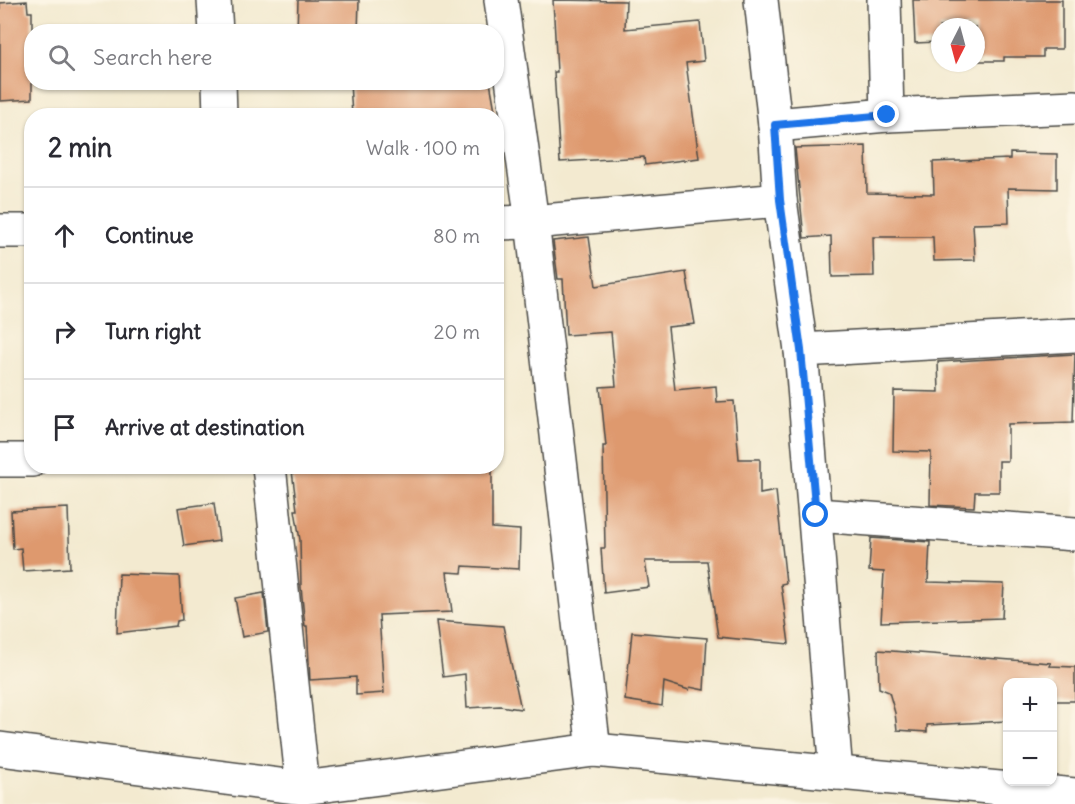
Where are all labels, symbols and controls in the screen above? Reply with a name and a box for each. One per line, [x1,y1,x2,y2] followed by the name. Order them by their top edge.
[931,18,985,72] north arrow
[24,24,504,90] search box
[45,41,78,74] icon: search
[93,43,212,71] text: Search here
[873,101,899,127] route end
[48,131,112,164] text: 2 min
[366,135,480,160] text: Walk · 100 m
[48,219,81,252] icon: ahead
[105,221,194,249] text: Continue
[433,223,480,248] text: 80 m
[48,315,81,348] icon: right
[105,317,201,345] text: Turn right
[434,319,480,344] text: 20 m
[48,411,81,444] icon: arrive
[105,413,305,441] text: Arrive at destination
[802,501,828,527] route start
[1003,678,1057,786] map controls
[1003,678,1057,732] button: +
[1003,732,1057,786] button: −

